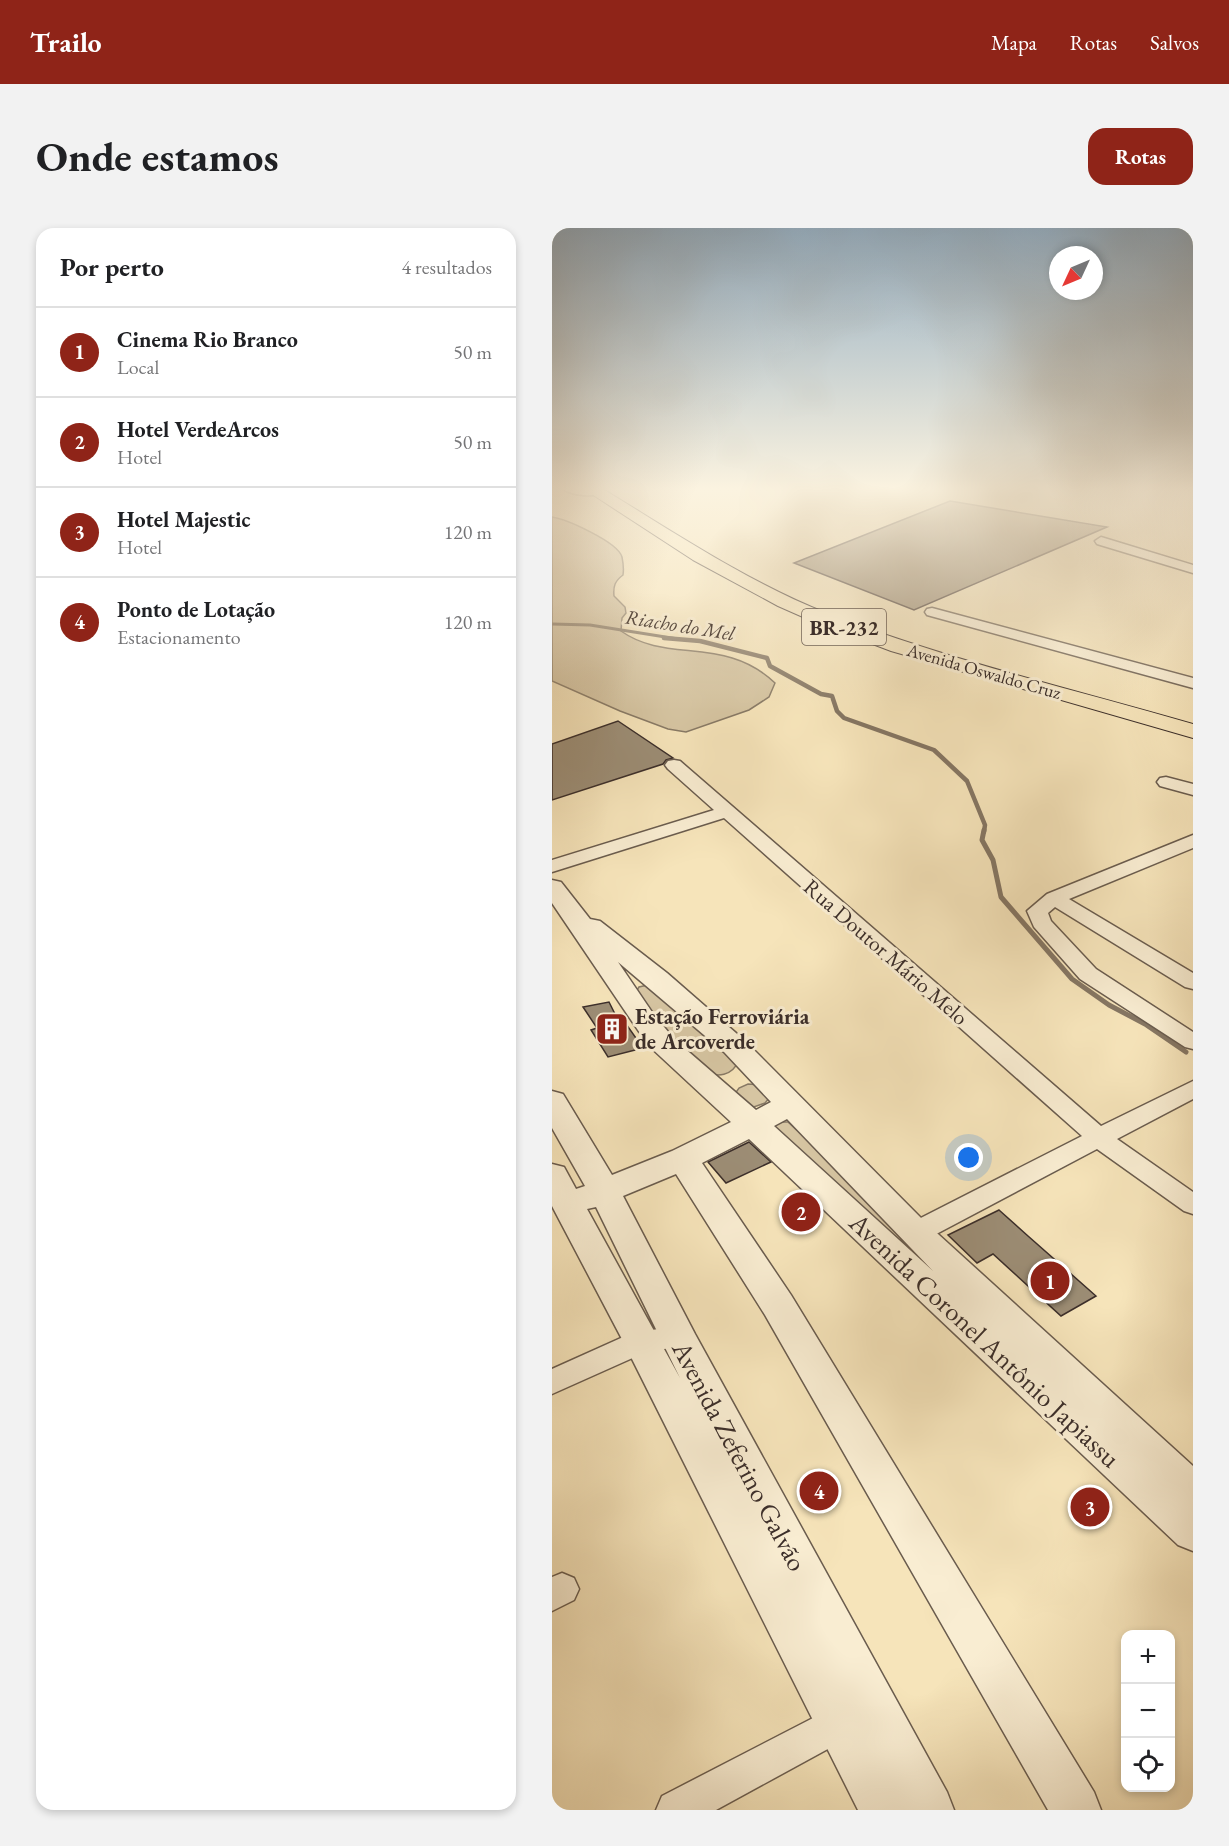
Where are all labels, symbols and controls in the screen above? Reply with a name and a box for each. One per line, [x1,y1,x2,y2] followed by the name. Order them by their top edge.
[30,24,102,60] text: Trailo
[991,29,1037,56] text: Mapa
[1070,29,1117,56] text: Rotas
[1150,29,1199,56] text: Salvos
[1088,128,1193,185] button: Rotas
[36,129,279,184] text: Onde estamos
[1049,246,1103,300] north arrow
[60,250,164,284] text: Por perto
[401,254,492,280] text: 4 resultados
[117,325,298,354] text: Cinema Rio Branco
[74,339,85,365] text: 1
[453,339,492,365] text: 50 m
[117,354,159,380] text: Local
[117,415,279,444] text: Hotel VerdeArcos
[74,429,85,455] text: 2
[453,429,492,455] text: 50 m
[117,444,162,470] text: Hotel
[117,505,250,534] text: Hotel Majestic
[74,519,85,545] text: 3
[444,519,492,545] text: 120 m
[117,534,162,560] text: Hotel
[117,595,275,624] text: Ponto de Lotação
[623,604,738,647] water label: Riacho do Mel
[74,609,85,635] text: 4
[444,609,492,635] text: 120 m
[802,609,886,645] road number: BR-232
[117,624,241,650] text: Estacionamento
[903,638,1064,704] street label: Avenida Oswaldo Cruz
[797,872,975,1032] street label: Rua Doutor Mário Melo
[635,1002,810,1056] place label: Estação Ferroviária de Arcoverde
[594,1011,630,1047] building icon: Estação Ferroviária de Arcoverde
[954,1143,983,1172] your location
[782,1190,820,1234] pin: 2
[841,1204,1128,1475] street label: Avenida Coronel Antônio Japiassu
[1030,1258,1070,1304] pin: 1
[664,1334,815,1577] street label: Avenida Zeferino Galvão
[800,1468,838,1514] pin: 4
[1070,1484,1110,1530] pin: 3
[1121,1630,1175,1792] map controls
[1121,1630,1175,1684] button: +
[1121,1684,1175,1738] button: −
[1121,1738,1175,1792] button: locate

